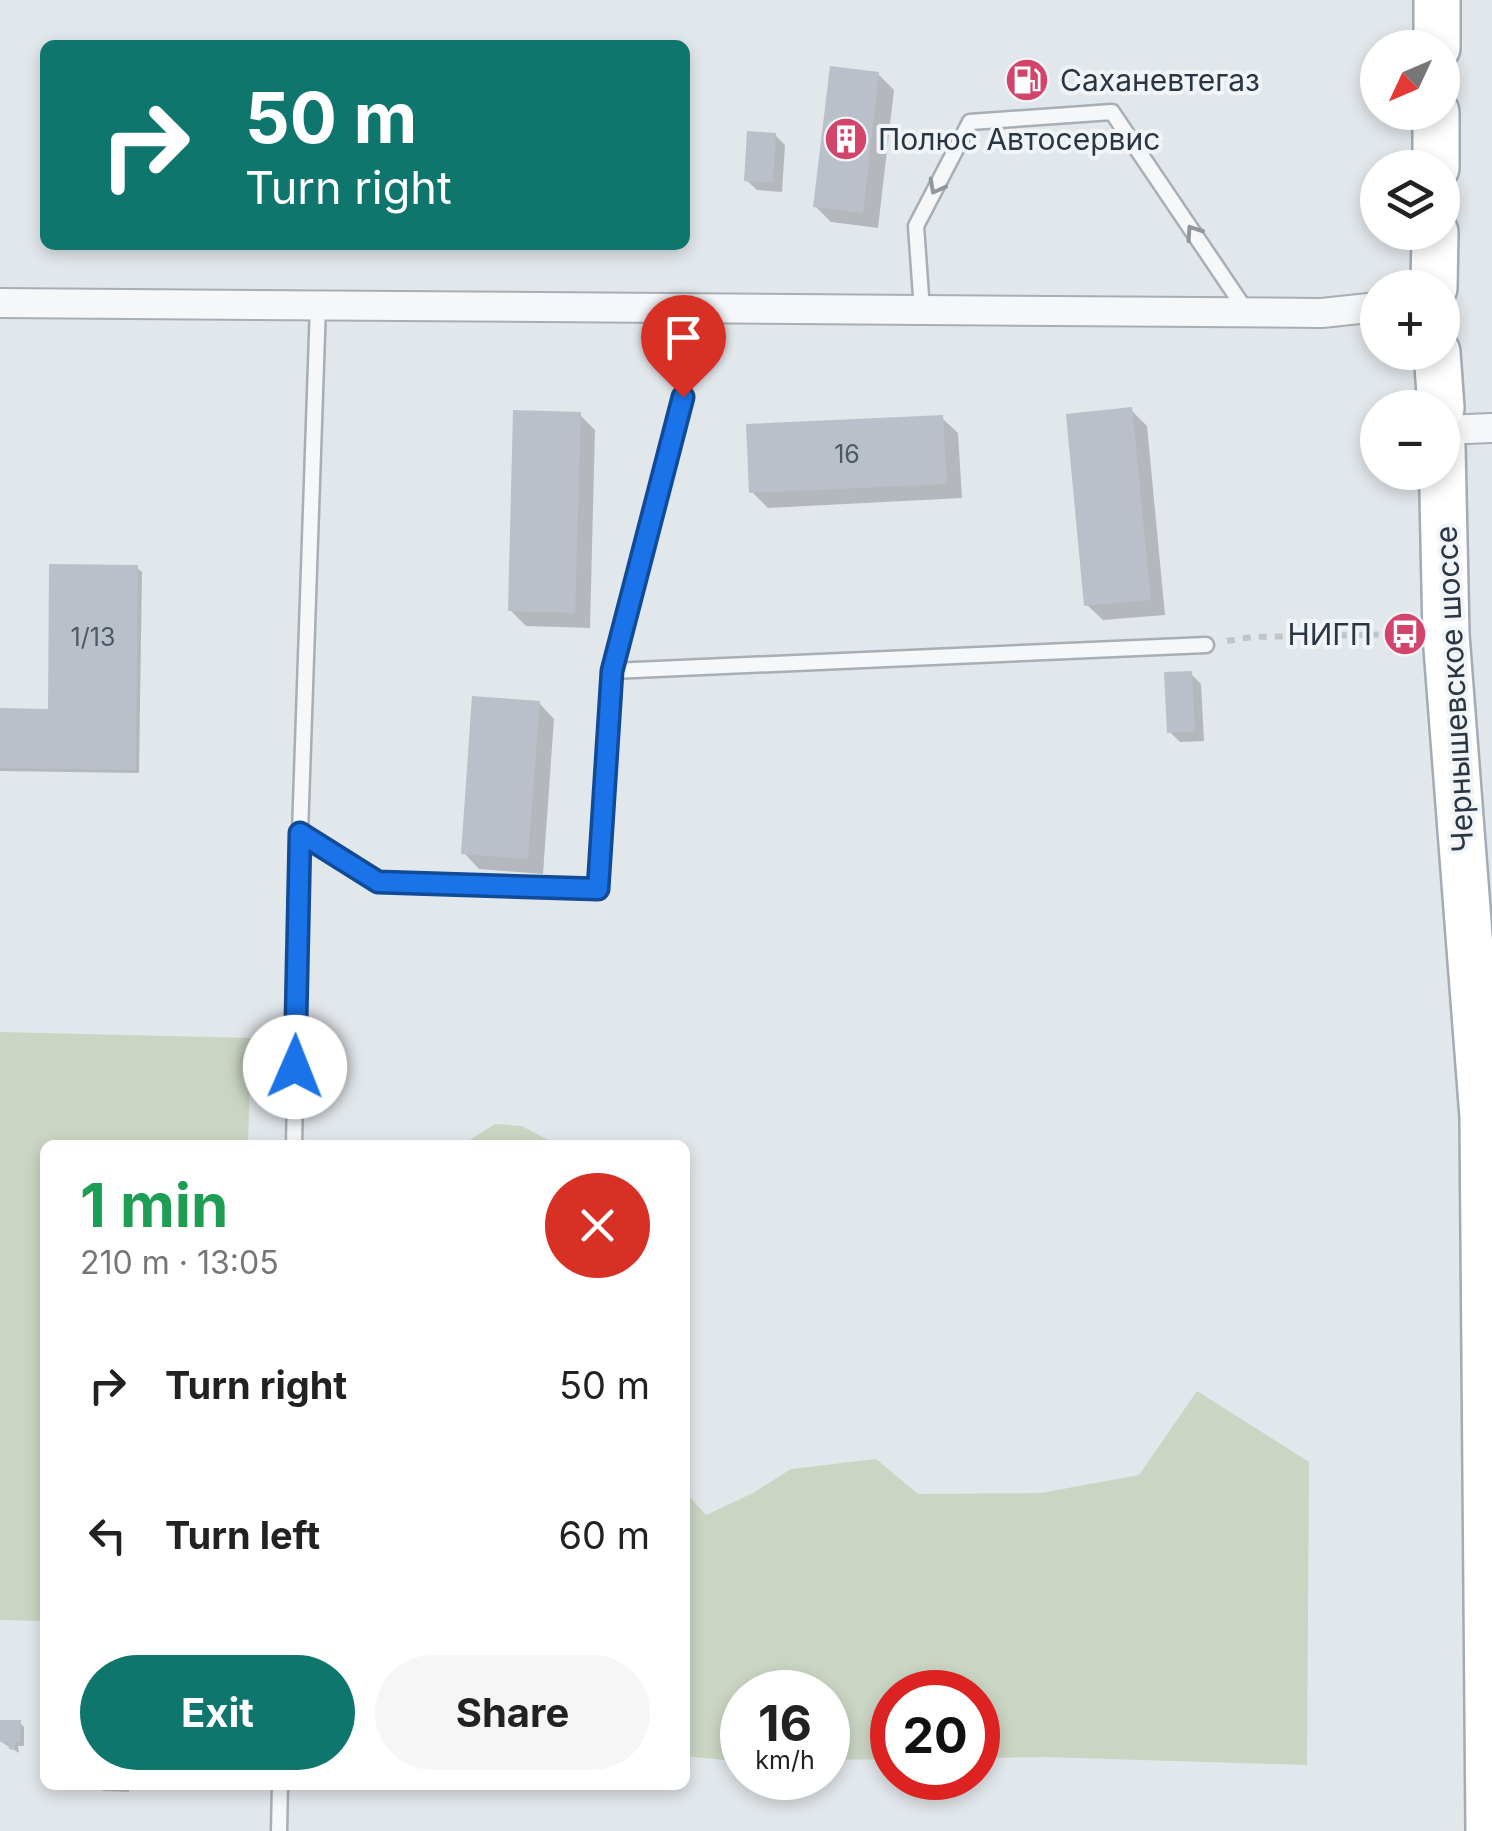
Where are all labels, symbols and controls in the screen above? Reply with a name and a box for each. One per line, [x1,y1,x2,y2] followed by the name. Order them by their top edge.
[1360,30,1460,130] north arrow
[1360,30,1460,490] map controls
[1004,57,1050,103] fuel station icon: Саханевтегаз
[1060,62,1260,98] place label: Саханевтегаз
[245,75,417,160] text: 50 m
[80,80,210,210] icon: right
[823,116,869,162] building icon: Полюс Автосервис
[878,121,1160,157] place label: Полюс Автосервис
[1360,150,1460,250] button: layers
[245,160,452,215] text: Turn right
[929,176,948,194] one-way arrow
[1187,224,1205,243] one-way arrow
[1360,270,1460,370] button: +
[641,295,726,398] pin
[656,310,711,365] icon: arrive
[1360,390,1460,490] button: −
[834,439,860,469] house number: 16
[1427,525,1481,853] street label: Чернышевское шоссе
[1382,611,1428,657] bus stop icon: НИГП
[1287,616,1372,652] place label: НИГП
[71,622,115,652] house number: 1/13
[243,1015,347,1119] position arrow
[80,1169,228,1241] text: 1 min
[545,1173,650,1278] button: close
[80,1243,279,1282] text: 210 m · 13:05
[80,1358,135,1413] icon: right
[165,1362,347,1408] text: Turn right
[559,1362,650,1408] text: 50 m
[80,1508,135,1563] icon: left
[165,1512,320,1558] text: Turn left
[558,1512,650,1558] text: 60 m
[80,1655,355,1770] button: Exit
[375,1655,650,1770] button: Share
[870,1670,1000,1800] speed limit sign: 20
[758,1693,812,1753] text: 16
[755,1745,815,1775] text: km/h

